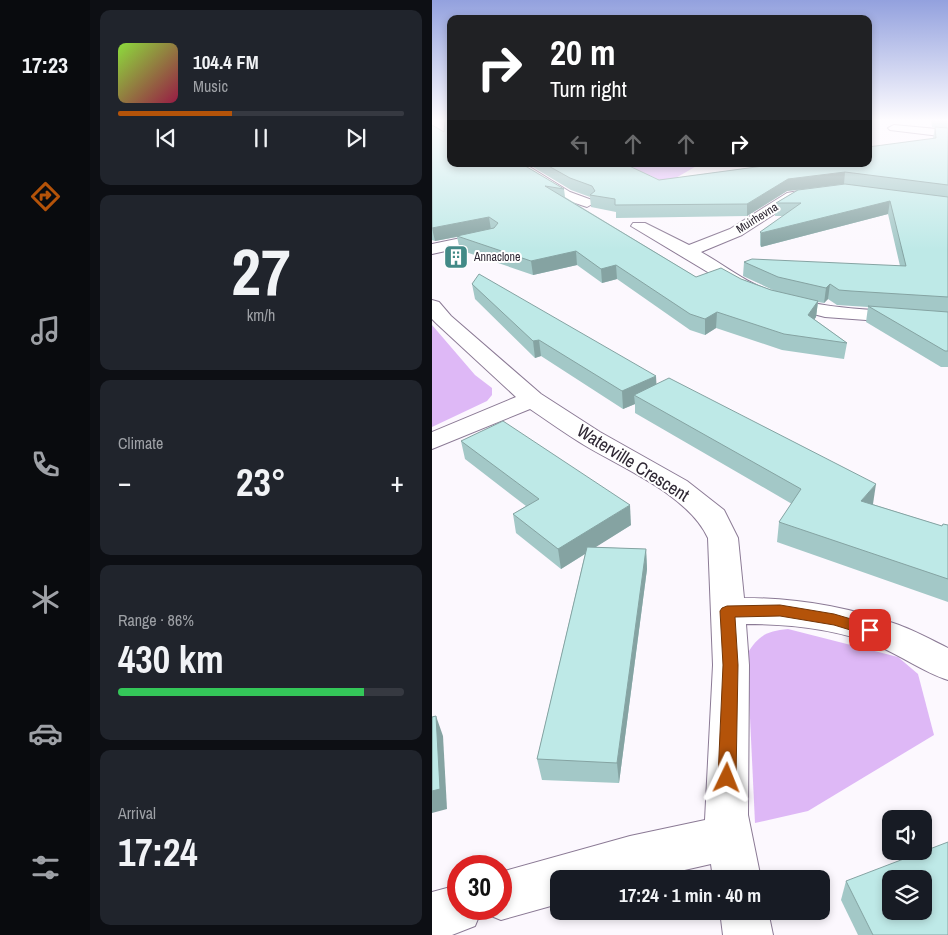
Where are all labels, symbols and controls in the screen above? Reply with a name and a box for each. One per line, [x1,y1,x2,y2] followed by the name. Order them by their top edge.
[550,29,615,76] text: 20 m
[467,35,532,100] icon: right
[193,49,259,75] text: 104.4 FM
[22,50,68,80] text: 17:23
[550,74,627,104] text: Turn right
[193,75,228,97] text: Music
[152,124,180,152] icon: previous
[247,124,275,152] icon: pause
[342,124,370,152] icon: next
[566,130,594,158] icon: left
[619,130,647,158] icon: ahead
[672,130,700,158] icon: ahead
[725,130,753,158] icon: right
[28,179,63,214] icon: directions
[733,199,781,237] street label: Muirhevna
[231,228,291,315] text: 27
[443,244,469,270] building icon: Annaclone
[473,249,521,265] place label: Annaclone
[247,304,275,326] text: km/h
[28,313,63,348] icon: music
[572,418,694,507] street label: Waterville Crescent
[118,432,163,454] text: Climate
[28,447,63,482] icon: phone
[236,457,286,508] text: 23°
[118,463,131,501] text: −
[391,463,404,501] text: +
[28,582,63,617] icon: climate
[118,609,194,631] text: Range · 86%
[849,609,891,651] pin
[856,616,884,644] icon: arrive
[118,634,224,685] text: 430 km
[28,716,63,751] icon: car
[700,751,752,803] position arrow
[118,802,156,824] text: Arrival
[882,810,932,920] map controls
[882,810,932,860] button: sound
[118,827,198,878] text: 17:24
[28,850,63,885] icon: filters
[447,855,512,920] speed limit sign: 30
[882,870,932,920] button: layers
[619,882,761,908] text: 17:24 · 1 min · 40 m

